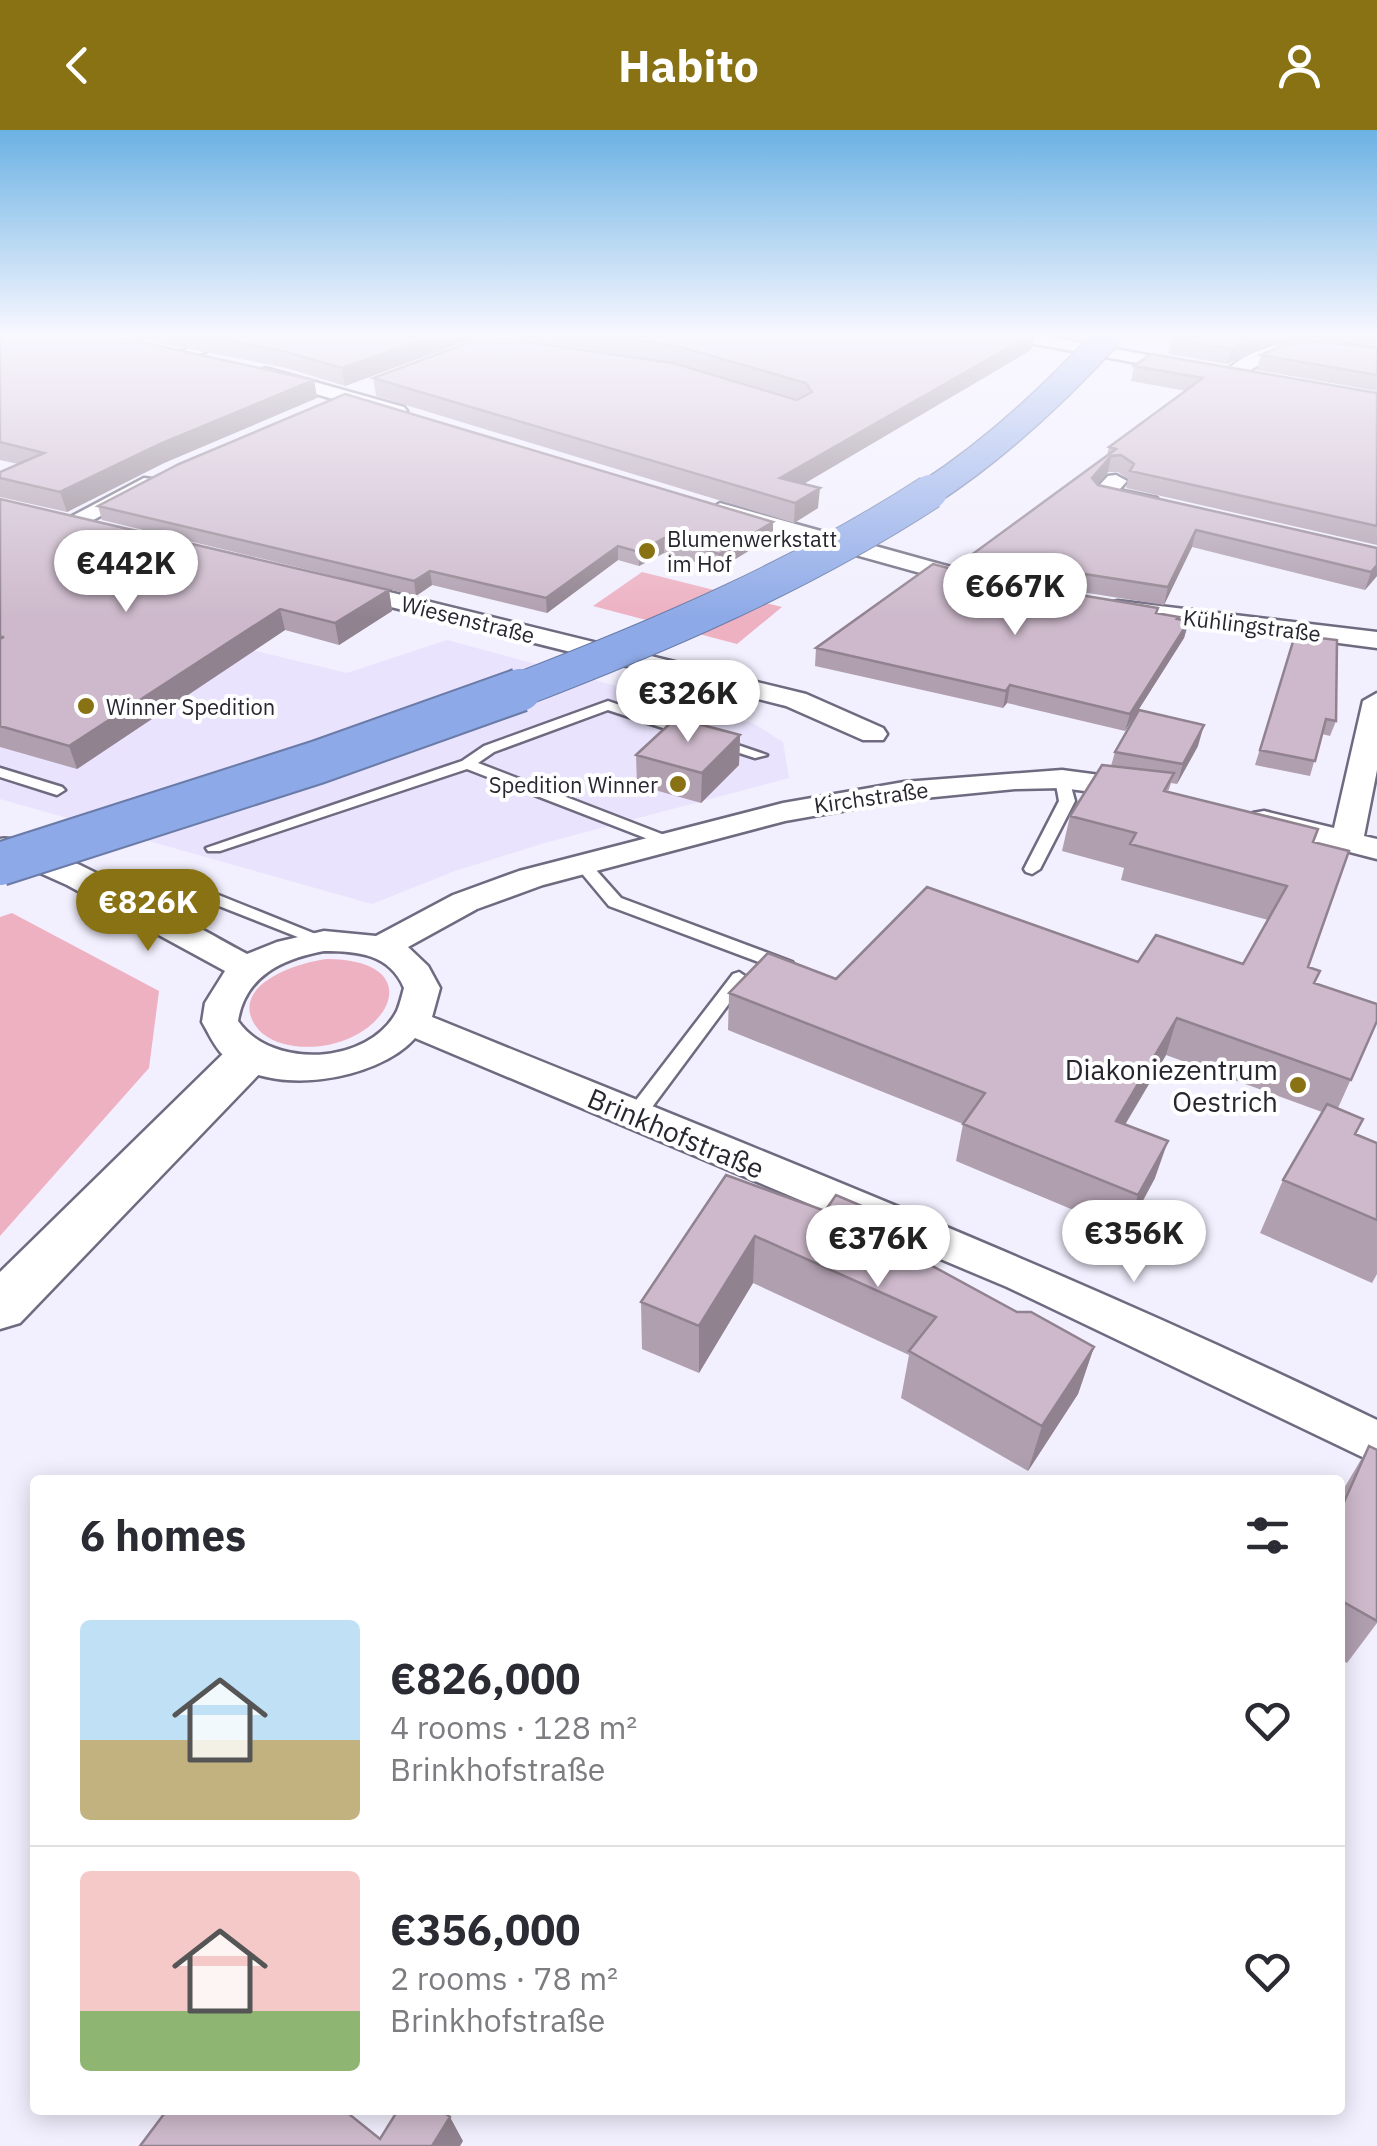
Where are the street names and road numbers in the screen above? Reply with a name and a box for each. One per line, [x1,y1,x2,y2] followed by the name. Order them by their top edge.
[398,588,538,650] street label: Wiesenstraße
[1181,602,1323,648] street label: Kühlingstraße
[812,775,930,819] street label: Kirchstraße
[582,1079,770,1187] street label: Brinkhofstraße

